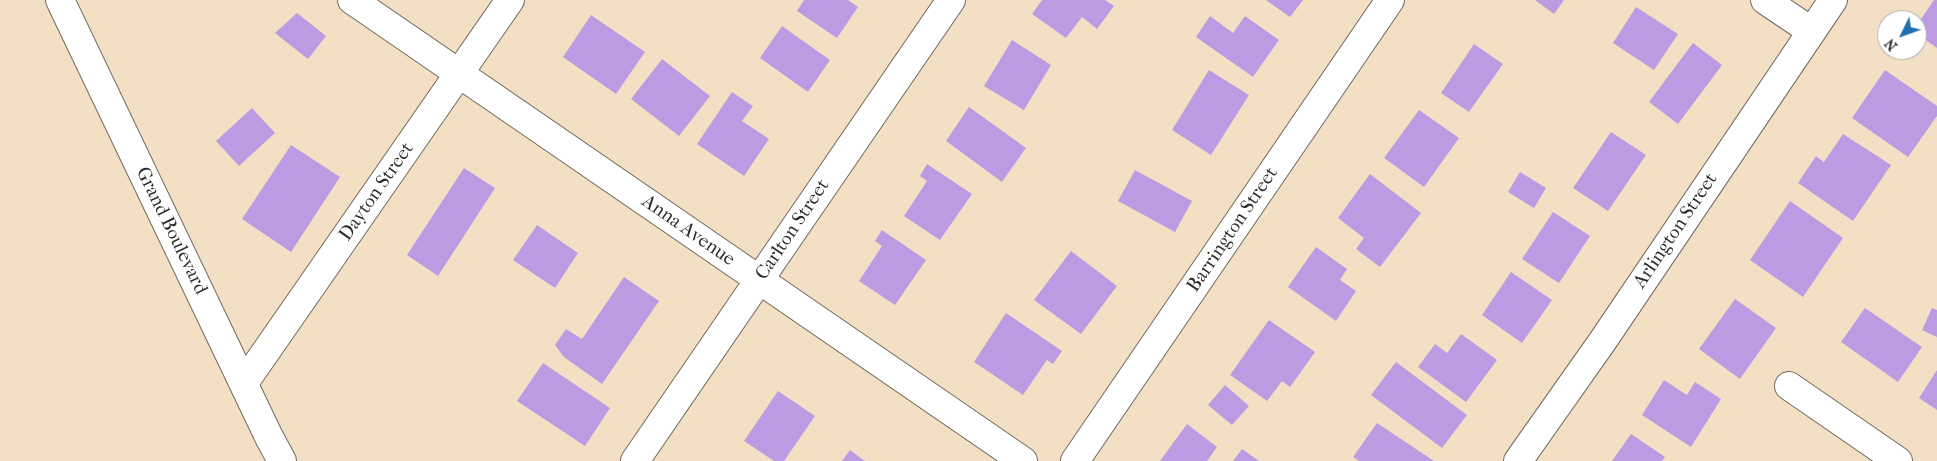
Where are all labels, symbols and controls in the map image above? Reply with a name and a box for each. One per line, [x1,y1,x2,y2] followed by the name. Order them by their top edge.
[1877,10,1927,60] north arrow
[1881,35,1901,54] text: N
[335,139,419,245] street label: Dayton Street
[1183,163,1283,297] street label: Barrington Street
[130,164,212,298] street label: Grand Boulevard
[1629,169,1723,293] street label: Arlington Street
[751,175,835,285] street label: Carlton Street
[637,191,739,271] street label: Anna Avenue

